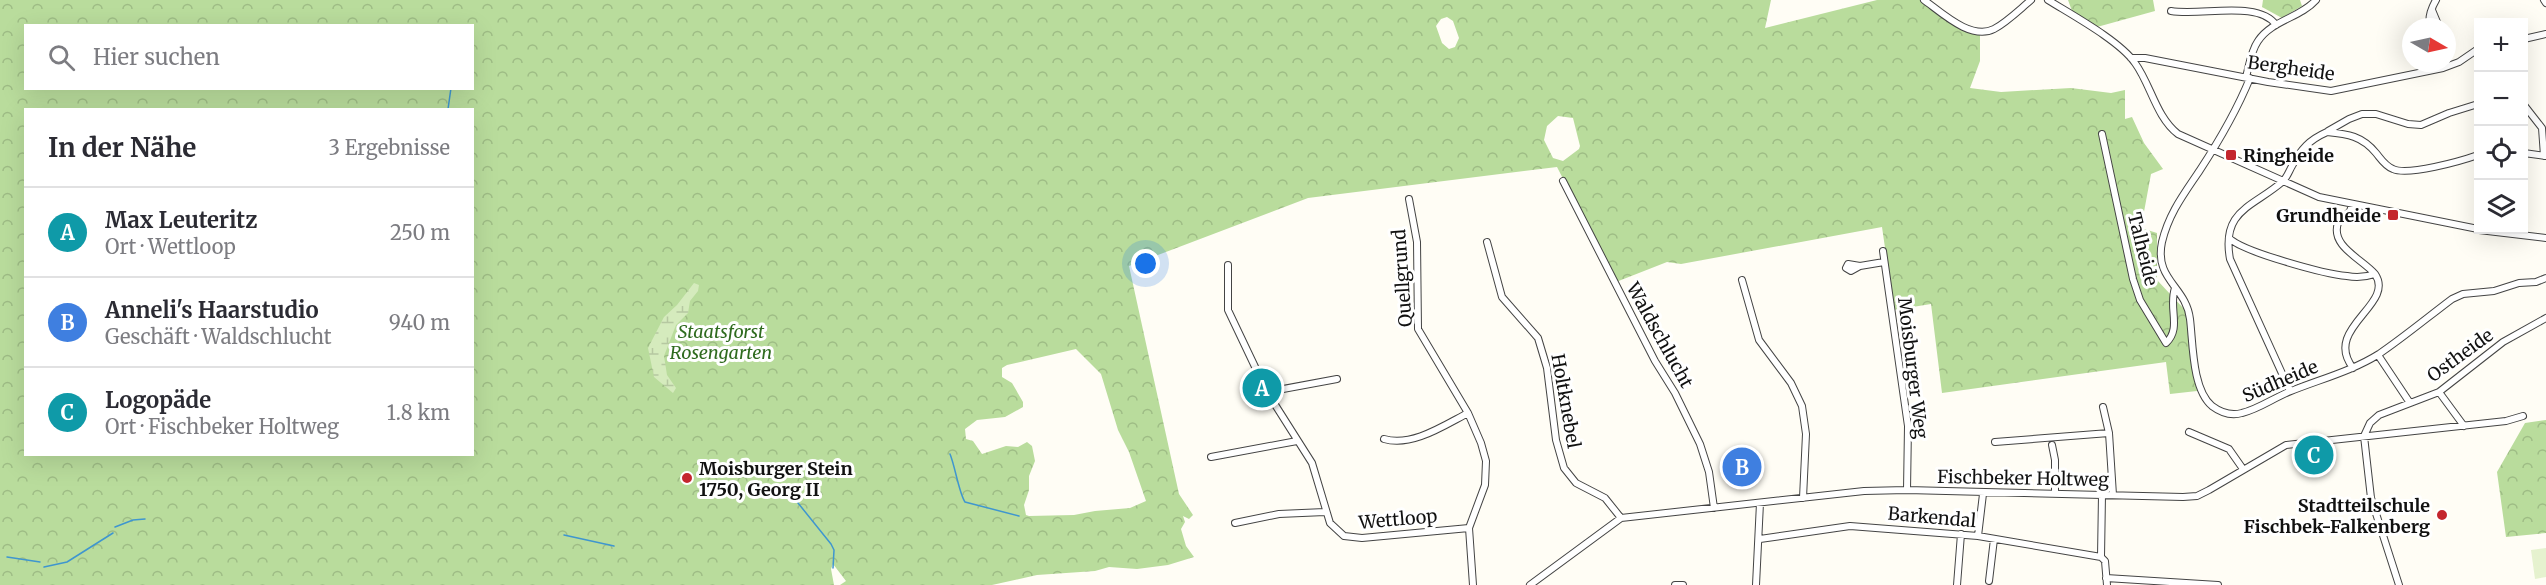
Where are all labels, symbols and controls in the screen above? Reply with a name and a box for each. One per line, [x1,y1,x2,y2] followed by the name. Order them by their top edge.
[2402,18,2456,72] north arrow
[2474,18,2528,234] map controls
[2474,18,2528,72] button: +
[24,24,474,90] search box
[45,41,78,74] icon: search
[93,43,220,71] text: Hier suchen
[2246,51,2336,85] street label: Bergheide
[2474,72,2528,126] button: −
[2474,126,2528,180] button: locate
[48,131,196,164] text: In der Nähe
[328,135,450,160] text: 3 Ergebnisse
[2243,144,2334,167] place label: Ringheide
[2224,148,2238,162] marker: Ringheide
[2474,180,2528,234] button: layers
[2276,204,2381,227] place label: Grundheide
[105,206,257,234] text: Max Leuteritz
[2386,208,2400,222] marker: Grundheide
[2123,210,2163,288] street label: Talheide
[60,220,75,245] text: A
[390,220,450,245] text: 250 m
[1387,228,1417,328] street label: Quellgrund
[105,234,236,259] text: Ort · Wettloop
[1131,249,1160,278] your location
[1621,277,1698,392] street label: Waldschlucht
[105,296,319,324] text: Anneli's Haarstudio
[1893,296,1933,440] street label: Moisburger Weg
[61,310,74,335] text: B
[389,310,450,335] text: 940 m
[670,320,772,364] park label: Staatsforst Rosengarten
[2422,323,2498,387] street label: Ostheide
[105,324,332,349] text: Geschäft · Waldschlucht
[1546,352,1586,451] street label: Holtknebel
[2239,355,2321,407] street label: Südheide
[1242,366,1282,410] pin: A
[105,386,211,414] text: Logopäde
[61,400,74,425] text: C
[387,400,450,425] text: 1.8 km
[105,414,339,439] text: Ort · Fischbeker Holtweg
[2294,432,2334,478] pin: C
[1722,444,1762,490] pin: B
[699,457,853,501] place label: Moisburger Stein 1750, Georg II
[1937,465,2109,491] street label: Fischbeker Holtweg
[680,471,694,485] marker: Moisburger Stein 1750, Georg II
[2244,494,2430,538] place label: Stadtteilschule Fischbek-Falkenberg
[1887,502,1978,532] street label: Barkendal
[1357,504,1438,534] street label: Wettloop
[2435,508,2449,522] marker: Stadtteilschule Fischbek-Falkenberg

